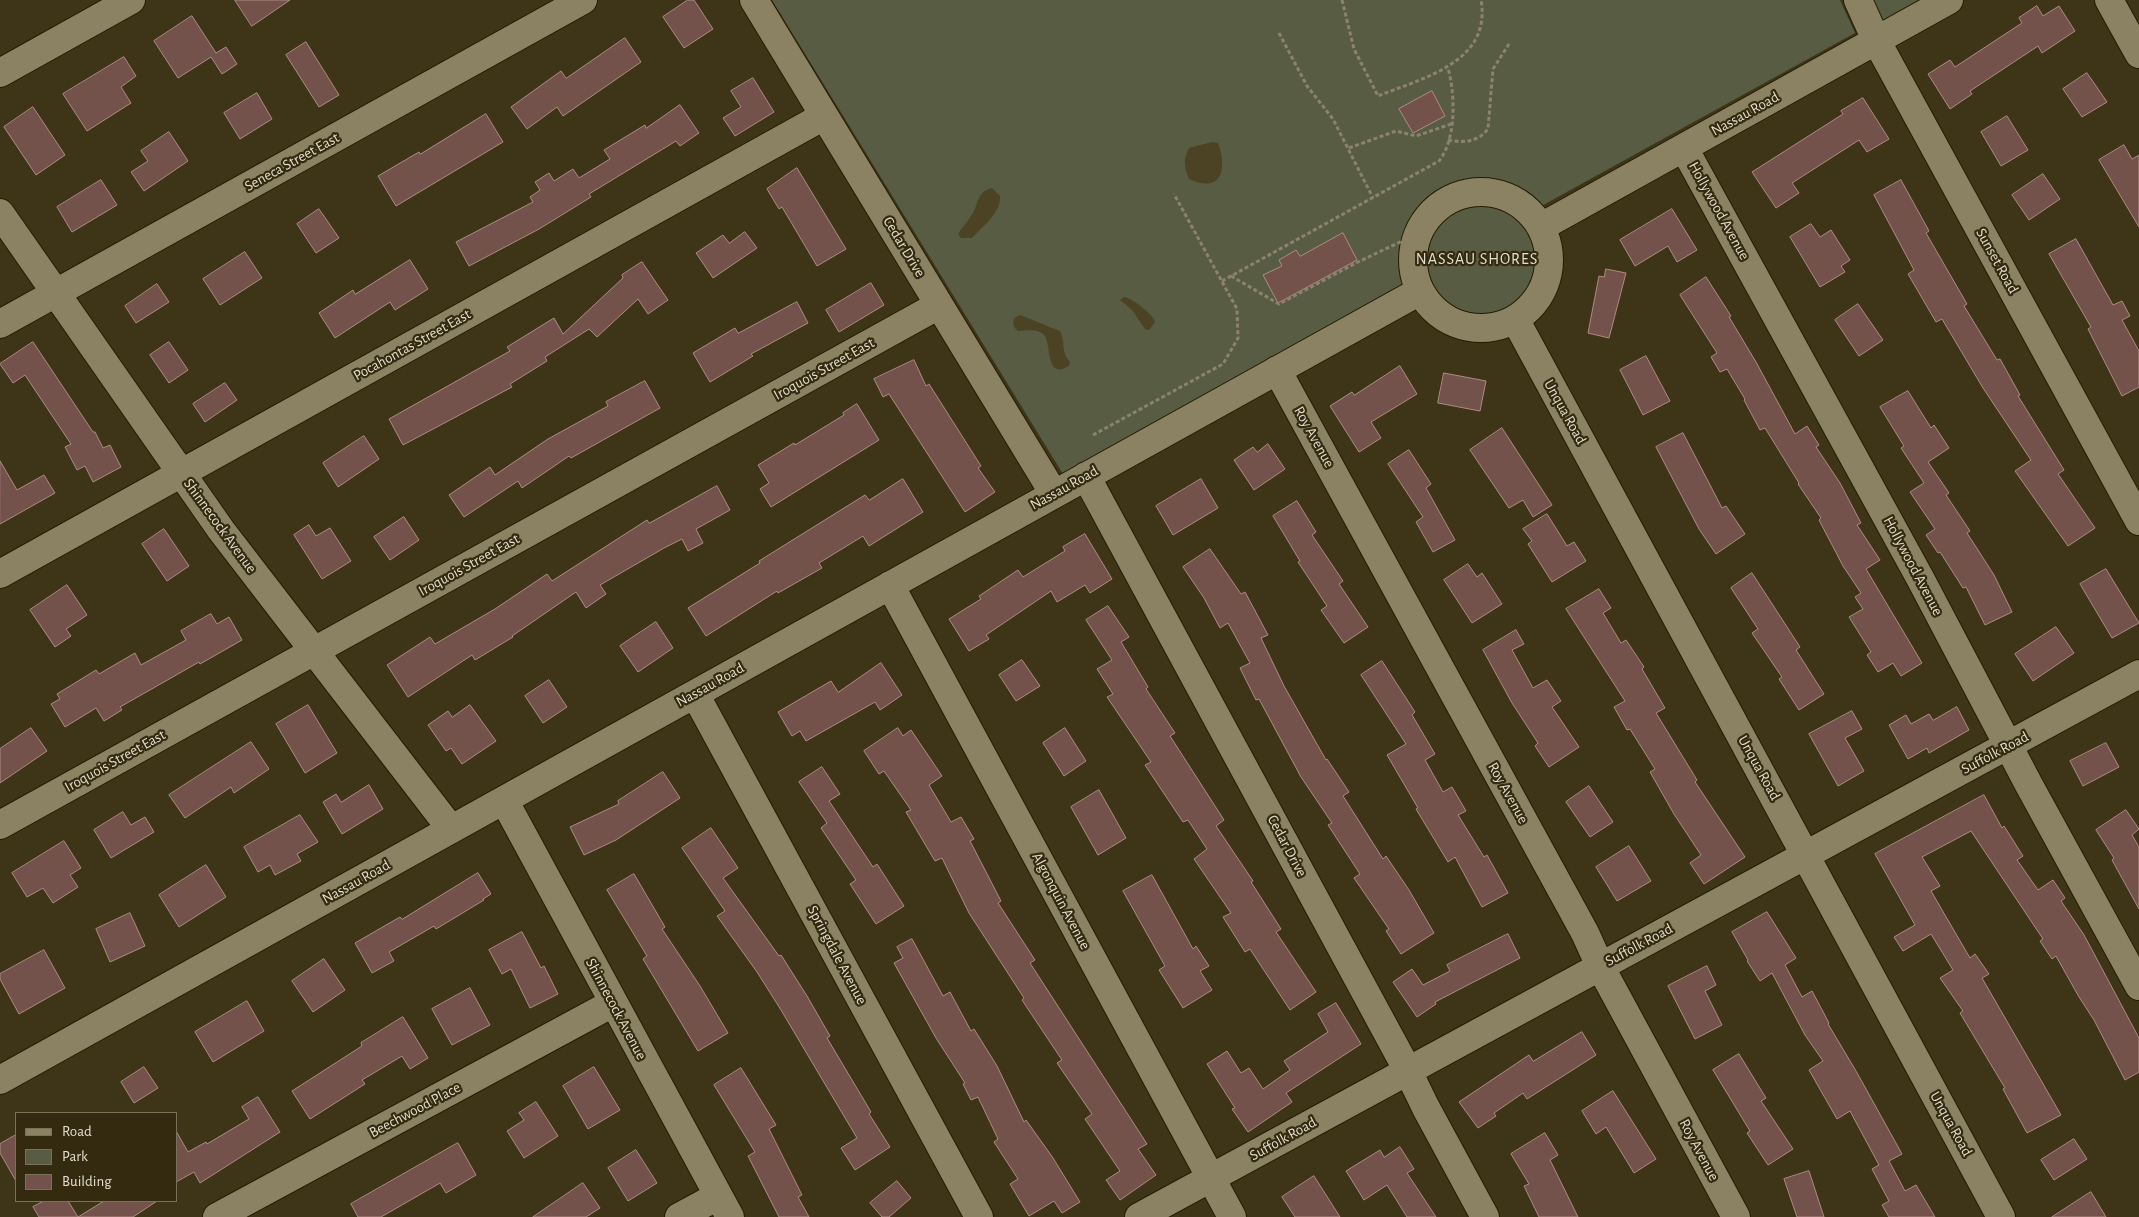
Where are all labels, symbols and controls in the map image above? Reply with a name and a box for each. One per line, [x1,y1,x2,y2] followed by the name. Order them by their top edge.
[1708,88,1782,140] street label: Nassau Road
[242,129,342,195] street label: Seneca Street East
[1685,159,1753,263] street label: Hollywood Avenue
[879,213,929,281] street label: Cedar Drive
[1972,225,2022,297] street label: Sunset Road
[1414,249,1540,269] district label: NASSAU SHORES
[350,305,474,385] street label: Pocahontas Street East
[771,334,877,404] street label: Iroquois Street East
[1540,376,1590,448] street label: Unqua Road
[1290,403,1338,471] street label: Roy Avenue
[1027,462,1101,514] street label: Nassau Road
[180,475,260,577] street label: Shinnecock Avenue
[1879,513,1947,619] street label: Hollywood Avenue
[416,530,522,600] street label: Iroquois Street East
[673,659,747,711] street label: Nassau Road
[62,726,168,796] street label: Iroquois Street East
[1958,728,2032,778] street label: Suffolk Road
[1734,732,1784,804] street label: Unqua Road
[1484,759,1532,827] street label: Roy Avenue
[1263,812,1311,880] street label: Cedar Drive
[1028,849,1094,953] street label: Algonquin Avenue
[319,856,393,908] street label: Nassau Road
[803,902,871,1008] street label: Springdale Avenue
[1602,920,1676,970] street label: Suffolk Road
[582,955,650,1063] street label: Shinnecock Avenue
[366,1078,464,1142] street label: Beechwood Place
[1926,1088,1976,1160] street label: Unqua Road
[15,1112,178,1202] legend
[1246,1113,1320,1165] street label: Suffolk Road
[1675,1116,1723,1184] street label: Roy Avenue
[62,1124,92,1139] text: Road
[62,1149,88,1164] text: Park
[62,1174,112,1189] text: Building

